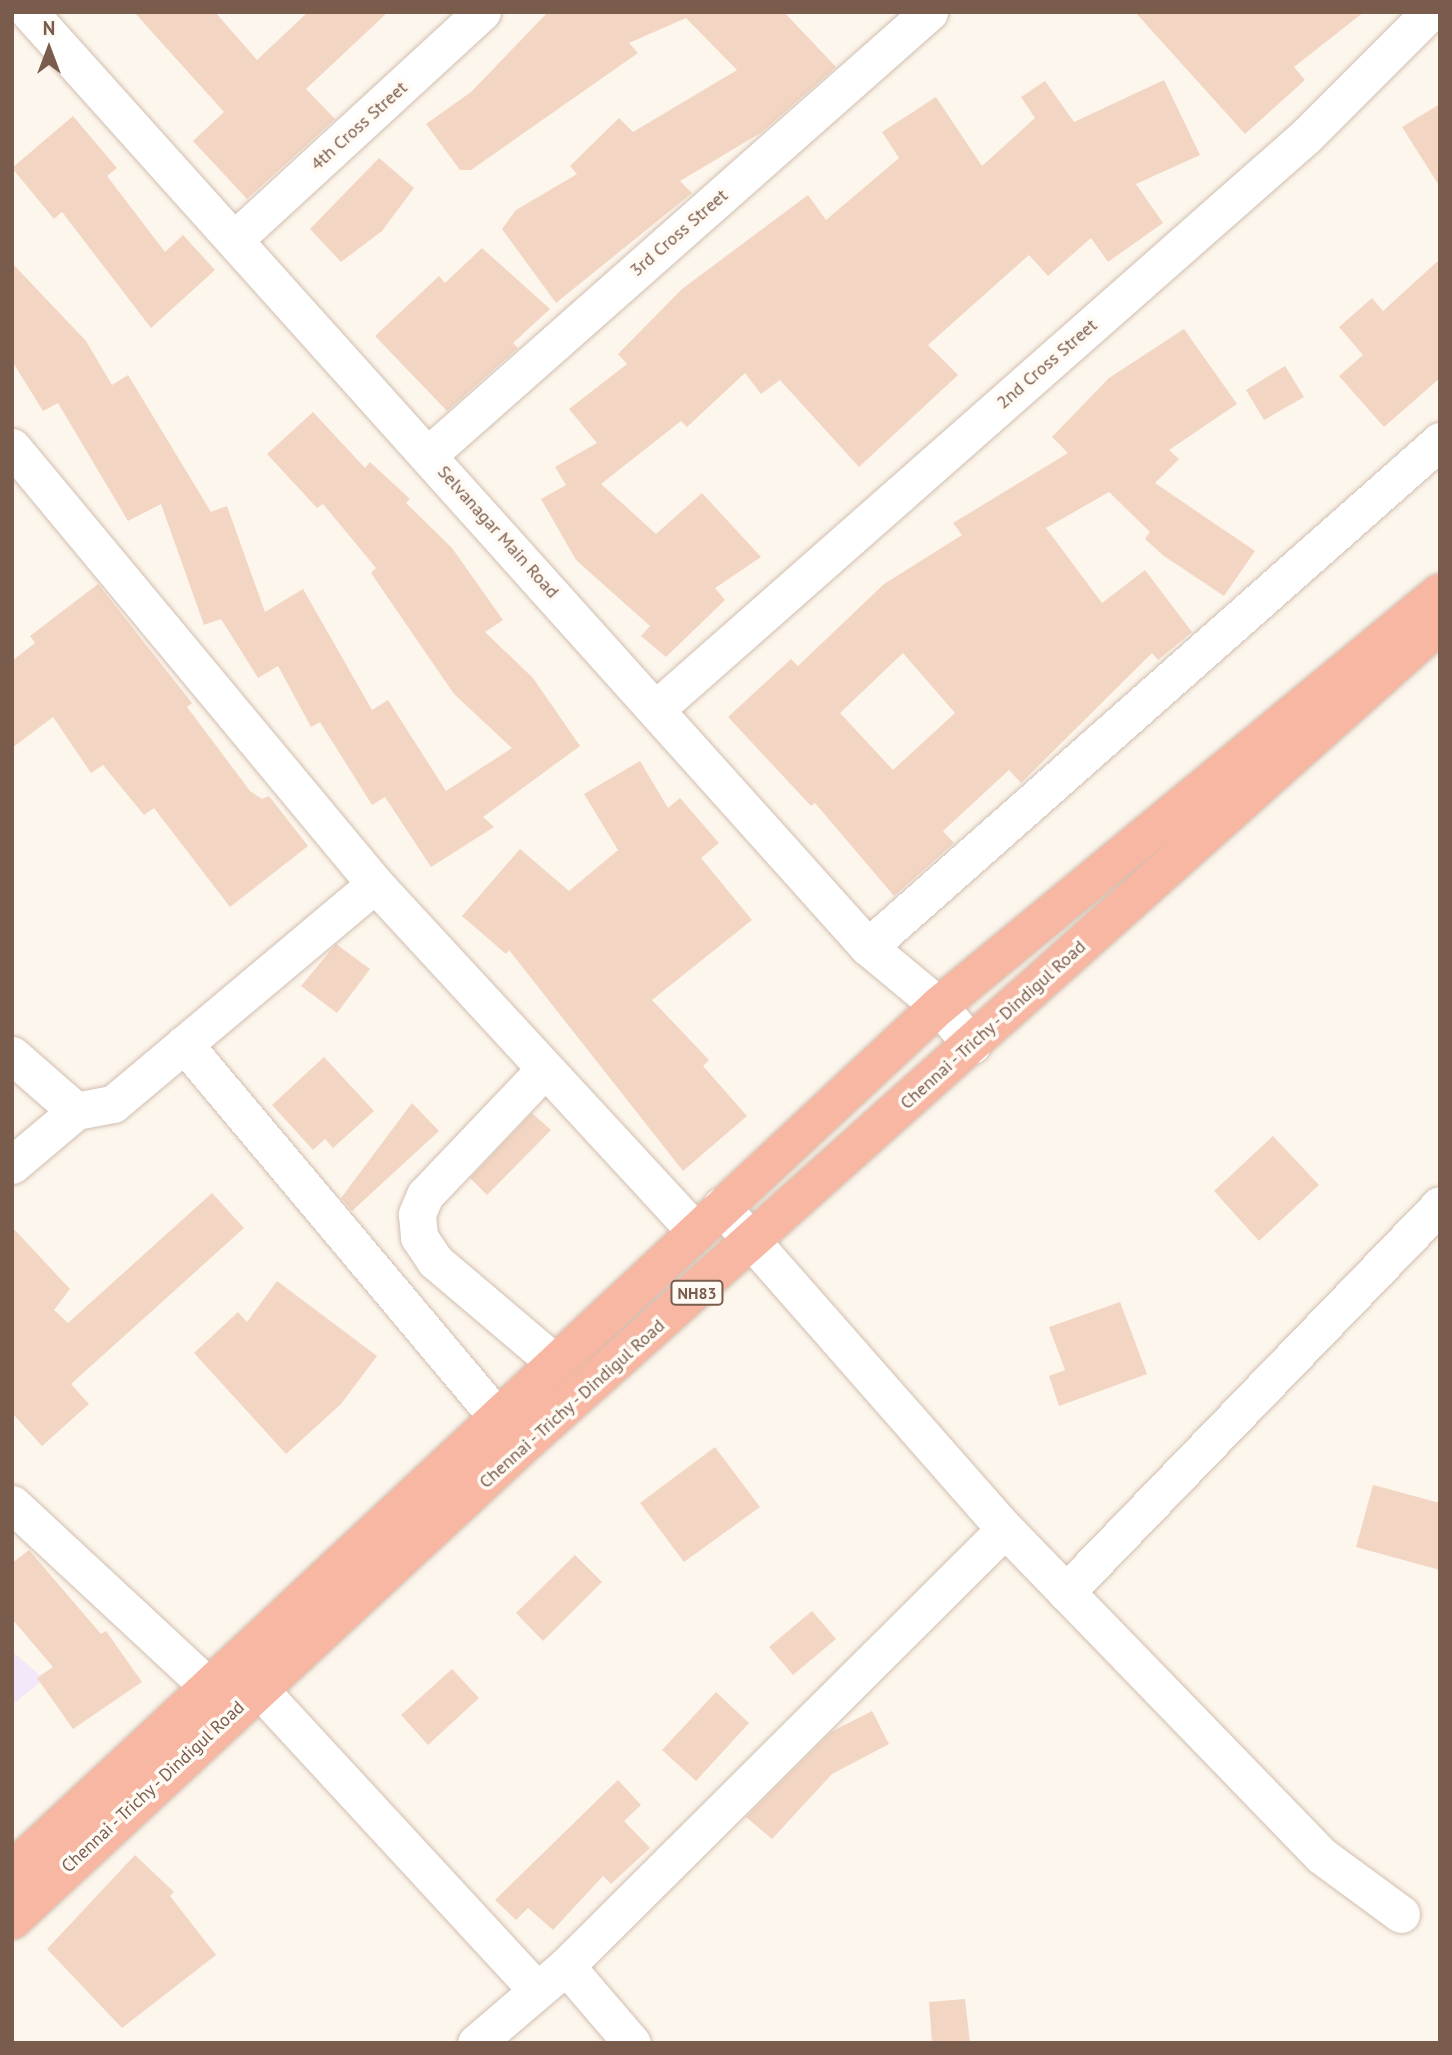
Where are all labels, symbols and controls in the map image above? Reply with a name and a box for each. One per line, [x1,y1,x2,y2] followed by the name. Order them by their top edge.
[14,14,84,84] north arrow
[43,16,55,40] text: N
[306,77,412,175] street label: 4th Cross Street
[626,185,732,281] street label: 3rd Cross Street
[992,315,1102,413] street label: 2nd Cross Street
[433,461,563,603] street label: Selvanagar Main Road
[893,934,1093,1116] street label: Chennai - Trichy - Dindigul Road
[669,1280,725,1306] road number: NH83
[472,1313,672,1495] street label: Chennai - Trichy - Dindigul Road
[55,1694,251,1880] street label: Chennai - Trichy - Dindigul Road

